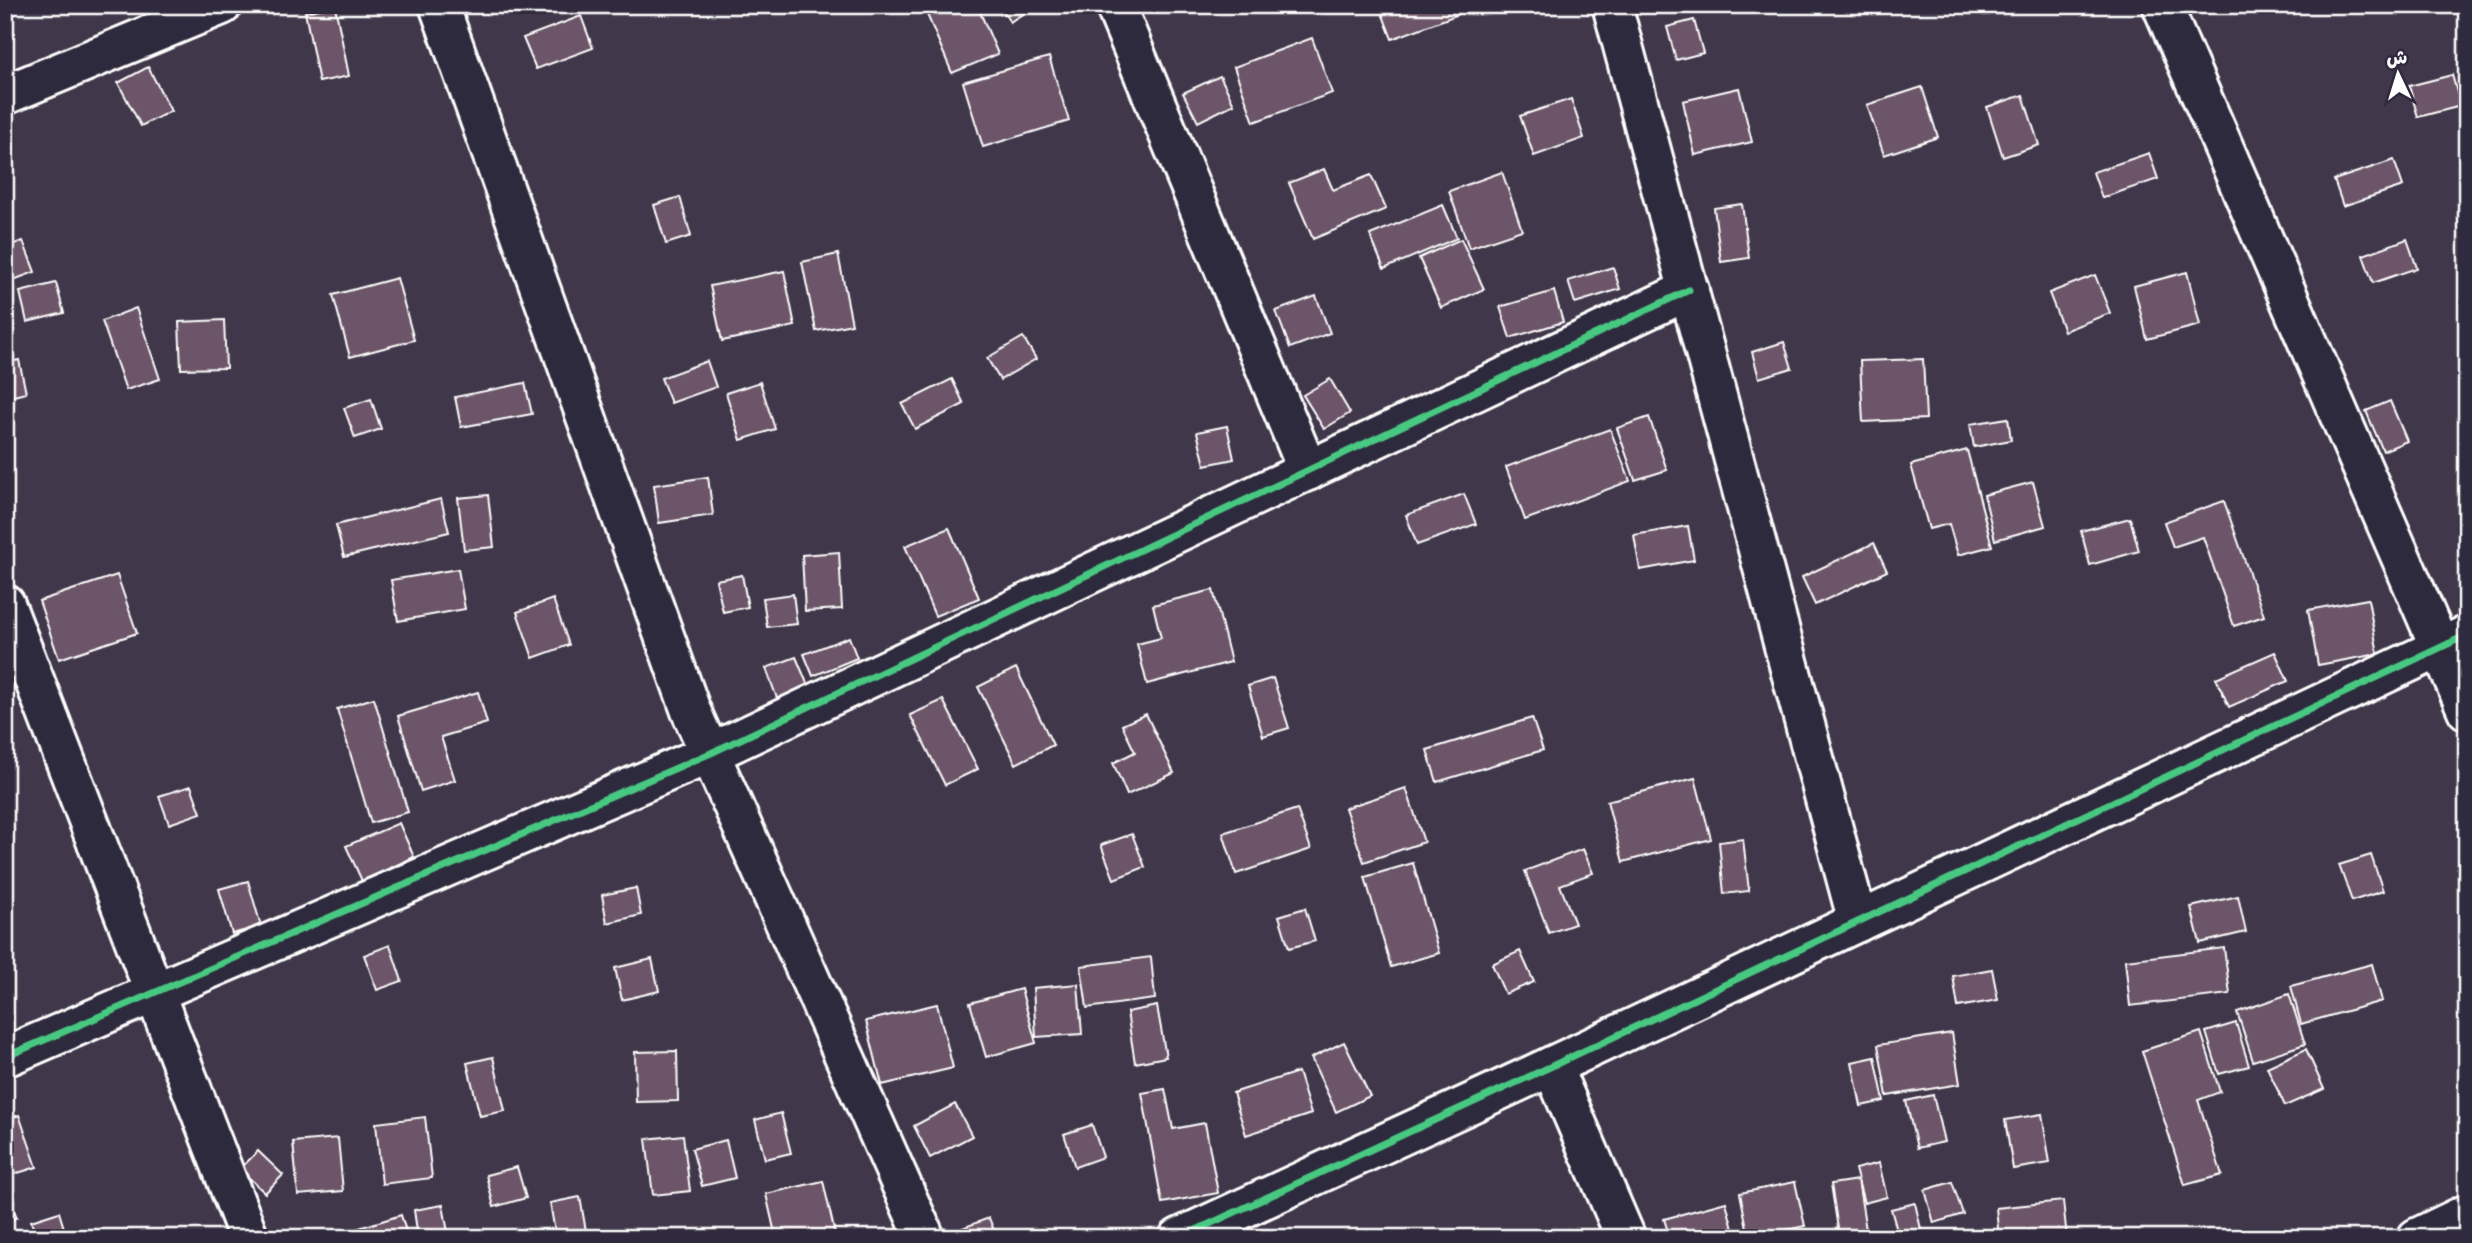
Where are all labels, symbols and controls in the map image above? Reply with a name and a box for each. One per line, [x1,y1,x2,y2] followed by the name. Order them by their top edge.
[2364,38,2434,108] north arrow
[2386,44,2408,71] text: ش

